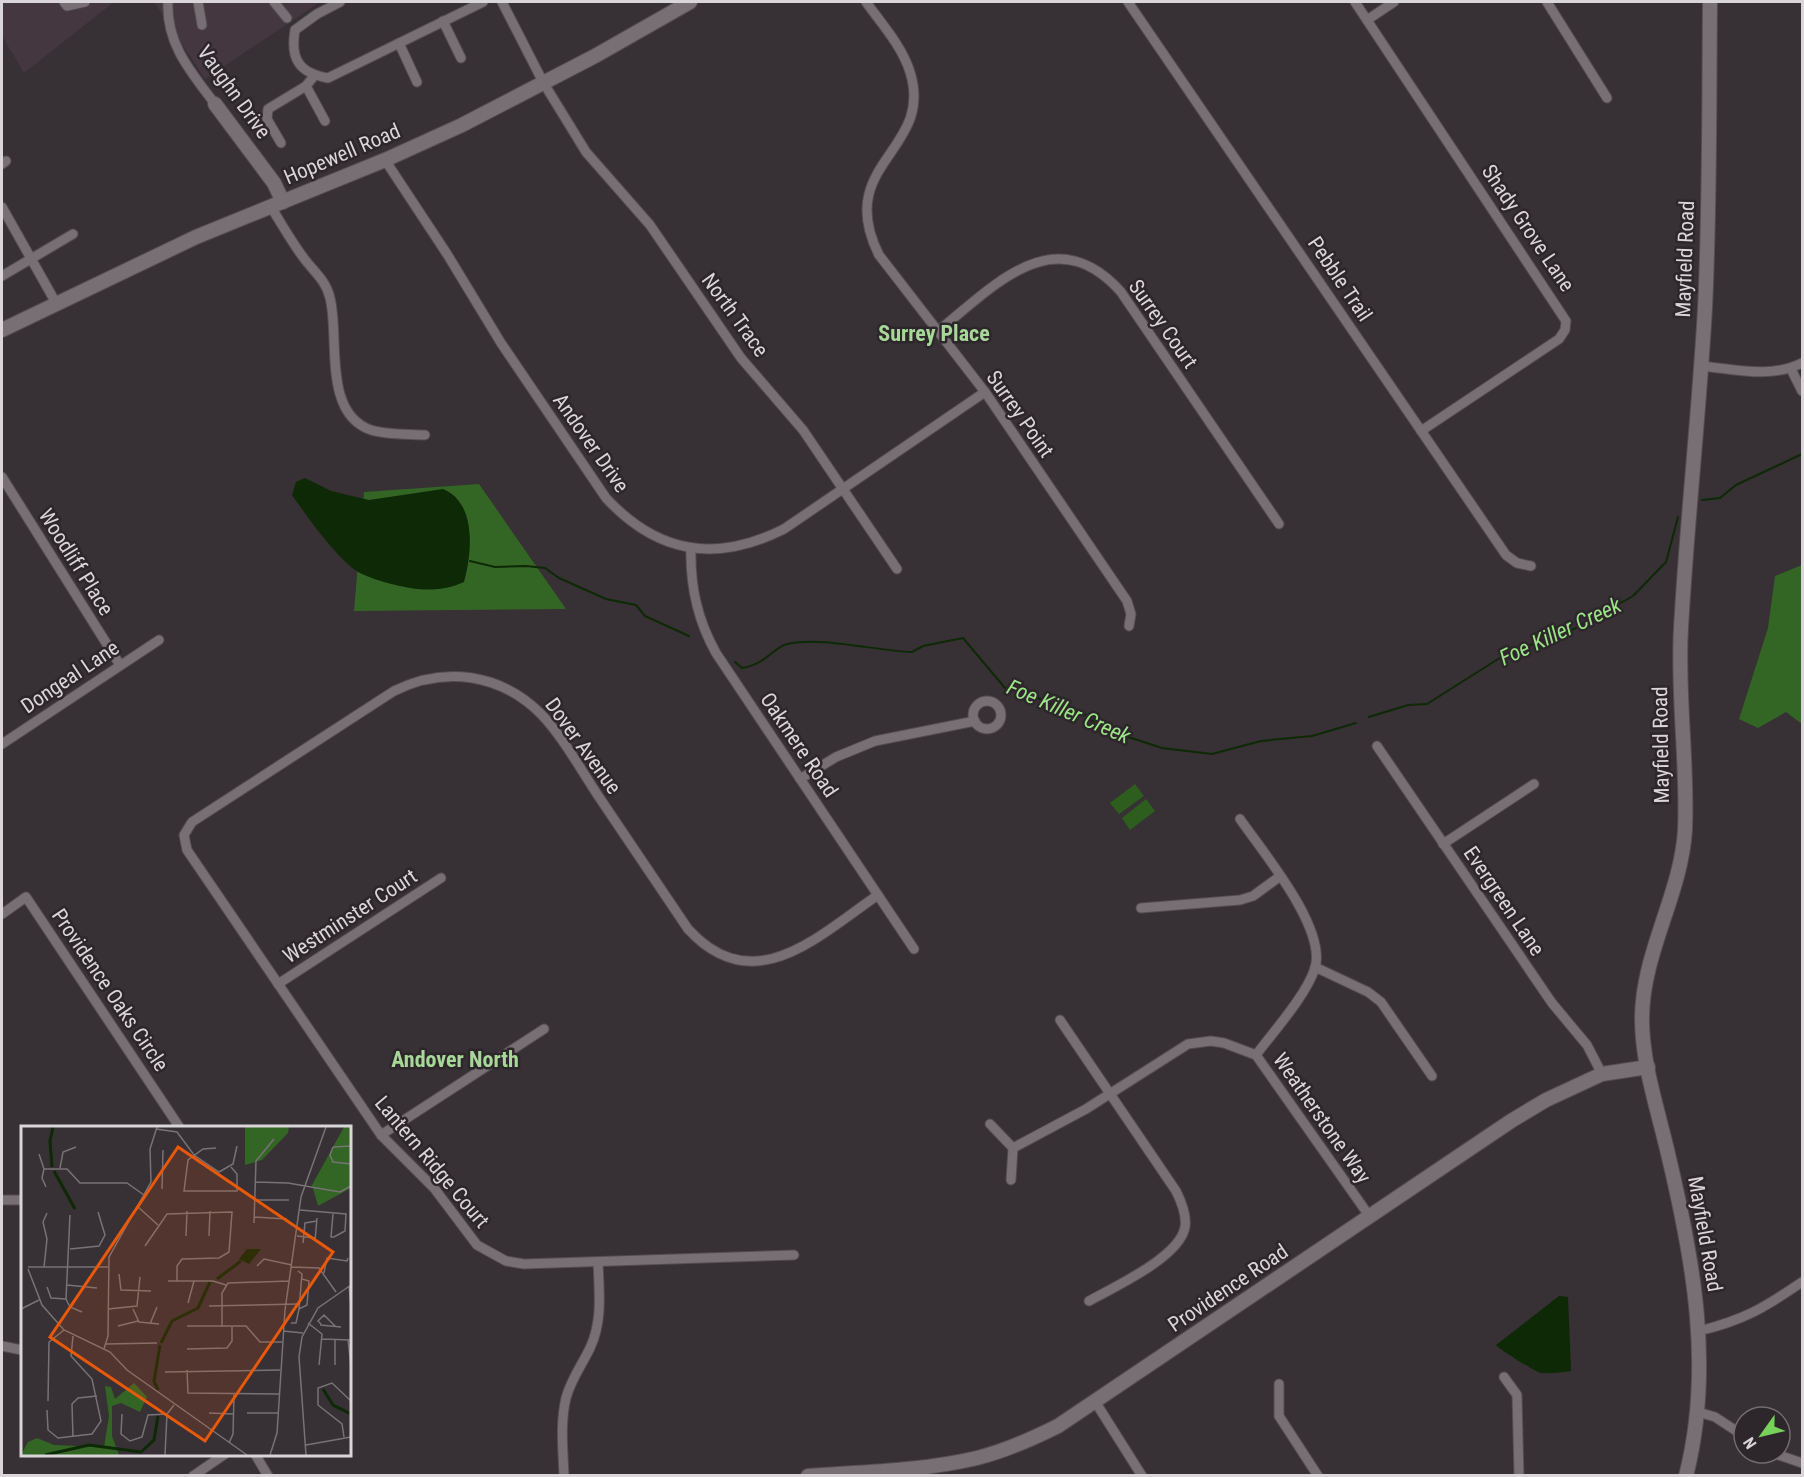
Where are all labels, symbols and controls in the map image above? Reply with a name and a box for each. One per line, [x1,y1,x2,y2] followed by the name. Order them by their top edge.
[192,41,276,143] street label: Vaughn Drive
[280,119,404,189] street label: Hopewell Road
[1477,160,1579,296] street label: Shady Grove Lane
[1671,200,1699,318] street label: Mayfield Road
[1303,232,1377,326] street label: Pebble Trail
[697,269,773,361] street label: North Trace
[1124,275,1202,373] street label: Surrey Court
[878,321,990,346] district label: Surrey Place
[981,366,1059,462] street label: Surrey Point
[548,389,634,497] street label: Andover Drive
[34,504,118,620] street label: Woodliff Place
[1495,592,1625,671] water label: Foe Killer Creek
[17,635,124,718] street label: Dongeal Lane
[1003,674,1135,749] water label: Foe Killer Creek
[1648,686,1674,804] street label: Mayfield Road
[755,688,843,802] street label: Oakmere Road
[540,693,626,799] street label: Dover Avenue
[1459,842,1549,960] street label: Evergreen Lane
[279,864,421,968] street label: Westminster Court
[47,904,173,1076] street label: Providence Oaks Circle
[391,1047,519,1072] district label: Andover North
[1268,1048,1376,1188] street label: Weatherstone Way
[370,1091,494,1233] street label: Lantern Ridge Court
[21,1126,351,1456] inset map
[1683,1174,1727,1294] street label: Mayfield Road
[1164,1239,1292,1337] street label: Providence Road
[1732,1405,1792,1465] north arrow
[1739,1434,1761,1452] text: N

